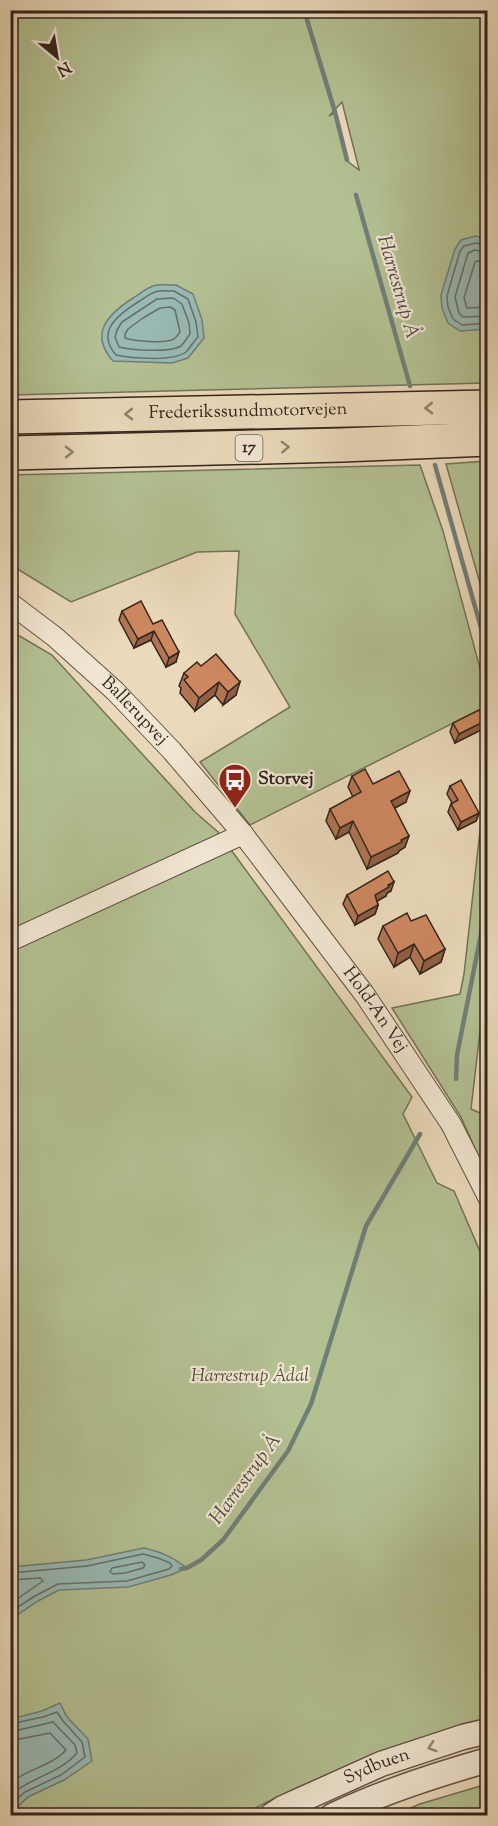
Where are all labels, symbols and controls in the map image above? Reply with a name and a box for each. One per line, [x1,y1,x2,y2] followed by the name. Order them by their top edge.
[27,27,87,87] north arrow
[52,55,75,81] text: N
[369,232,426,342] water label: Harrestrup Å
[148,397,348,427] street label: Frederikssundmotorvejen
[425,402,434,415] one-way arrow
[125,408,134,421] one-way arrow
[236,435,262,461] road number: 17
[280,440,289,453] one-way arrow
[64,446,73,458] one-way arrow
[95,671,173,752] street label: Ballerupvej
[217,762,253,809] bus stop icon: Storvej
[258,767,314,793] place label: Storvej
[335,962,413,1058] street label: Hold-An Vej
[191,1364,309,1390] park label: Harrestrup Ådal
[203,1428,289,1531] water label: Harrestrup Å
[427,1740,437,1753] one-way arrow
[340,1742,414,1792] street label: Sydbuen

